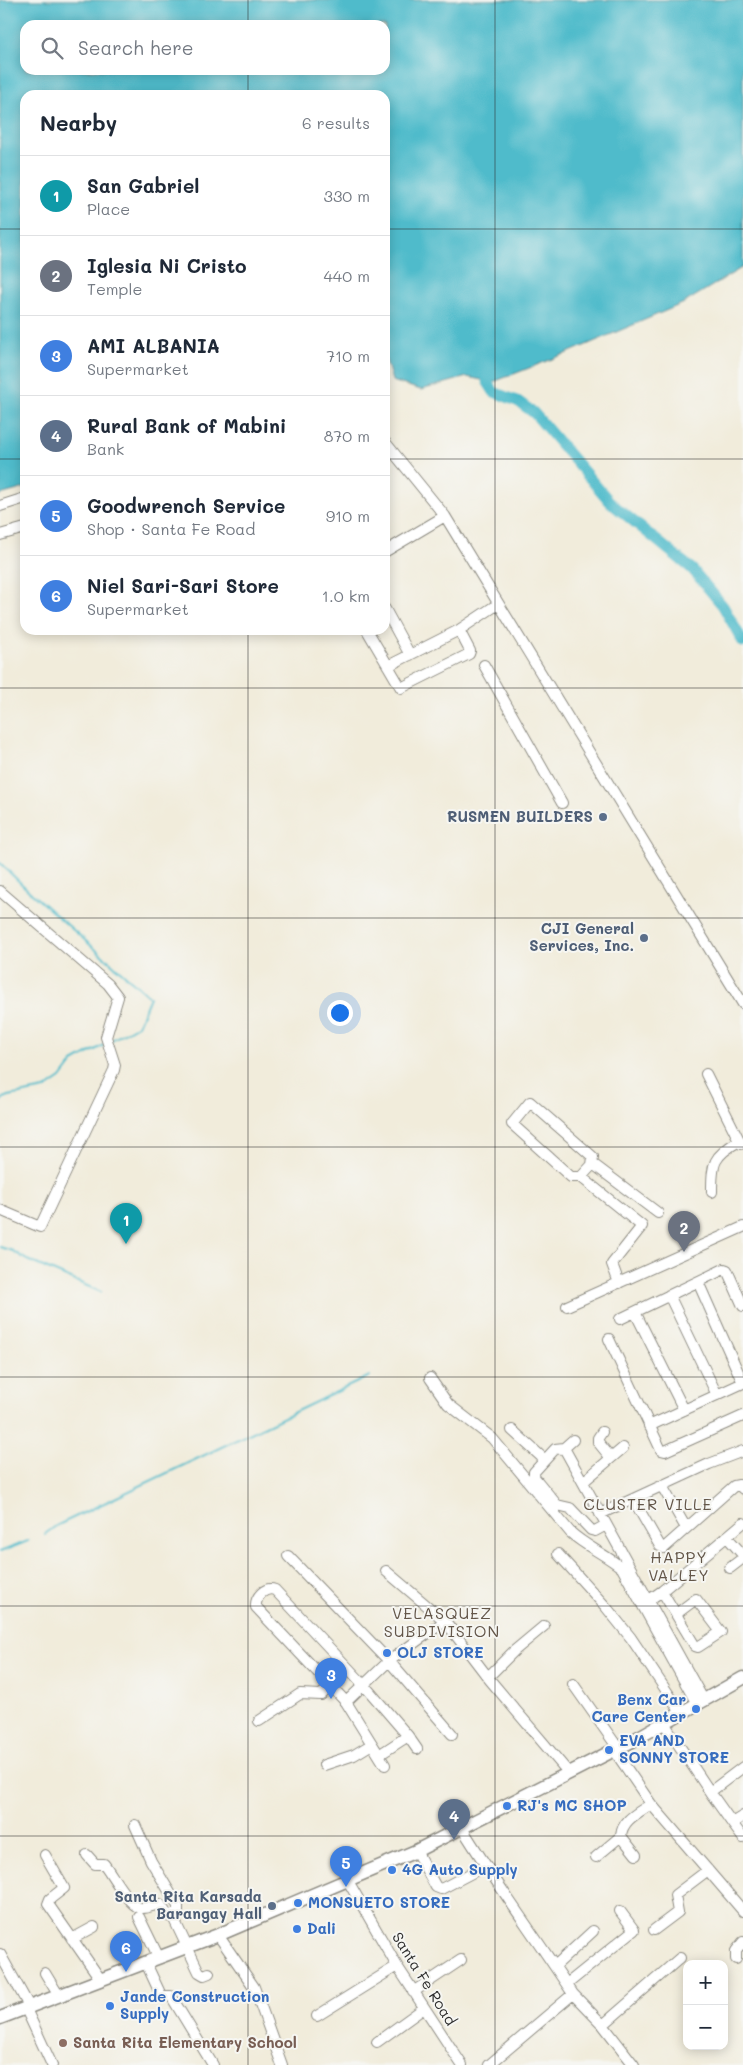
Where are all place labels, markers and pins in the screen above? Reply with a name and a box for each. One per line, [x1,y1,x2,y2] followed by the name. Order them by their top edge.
[447,806,593,826] place label: RUSMEN BUILDERS
[597,811,609,823] marker: RUSMEN BUILDERS
[529,918,634,955] place label: CJI General Services, Inc.
[638,932,650,944] marker: CJI General Services, Inc.
[110,1203,142,1244] pin: 1
[668,1211,700,1252] pin: 2
[397,1642,484,1662] place label: OLJ STORE
[381,1647,393,1659] marker: OLJ STORE
[315,1658,347,1699] pin: 3
[591,1689,686,1726] place label: Benx Car Care Center
[690,1703,702,1715] marker: Benx Car Care Center
[619,1730,729,1767] place label: EVA AND SONNY STORE
[603,1744,615,1756] marker: EVA AND SONNY STORE
[517,1795,627,1815] place label: RJ's MC SHOP
[438,1799,470,1840] pin: 4
[501,1800,513,1812] marker: RJ's MC SHOP
[330,1846,362,1887] pin: 5
[402,1859,518,1879] place label: 4G Auto Supply
[386,1864,398,1876] marker: 4G Auto Supply
[114,1886,262,1923] place label: Santa Rita Karsada Barangay Hall
[308,1892,450,1912] place label: MONSUETO STORE
[292,1897,304,1909] marker: MONSUETO STORE
[266,1900,278,1912] marker: Santa Rita Karsada Barangay Hall
[307,1918,336,1938] place label: Dali
[291,1923,303,1935] marker: Dali
[110,1931,142,1972] pin: 6
[120,1986,269,2023] place label: Jande Construction Supply
[104,2000,116,2012] marker: Jande Construction Supply
[73,2032,297,2052] place label: Santa Rita Elementary School
[57,2037,69,2049] marker: Santa Rita Elementary School

